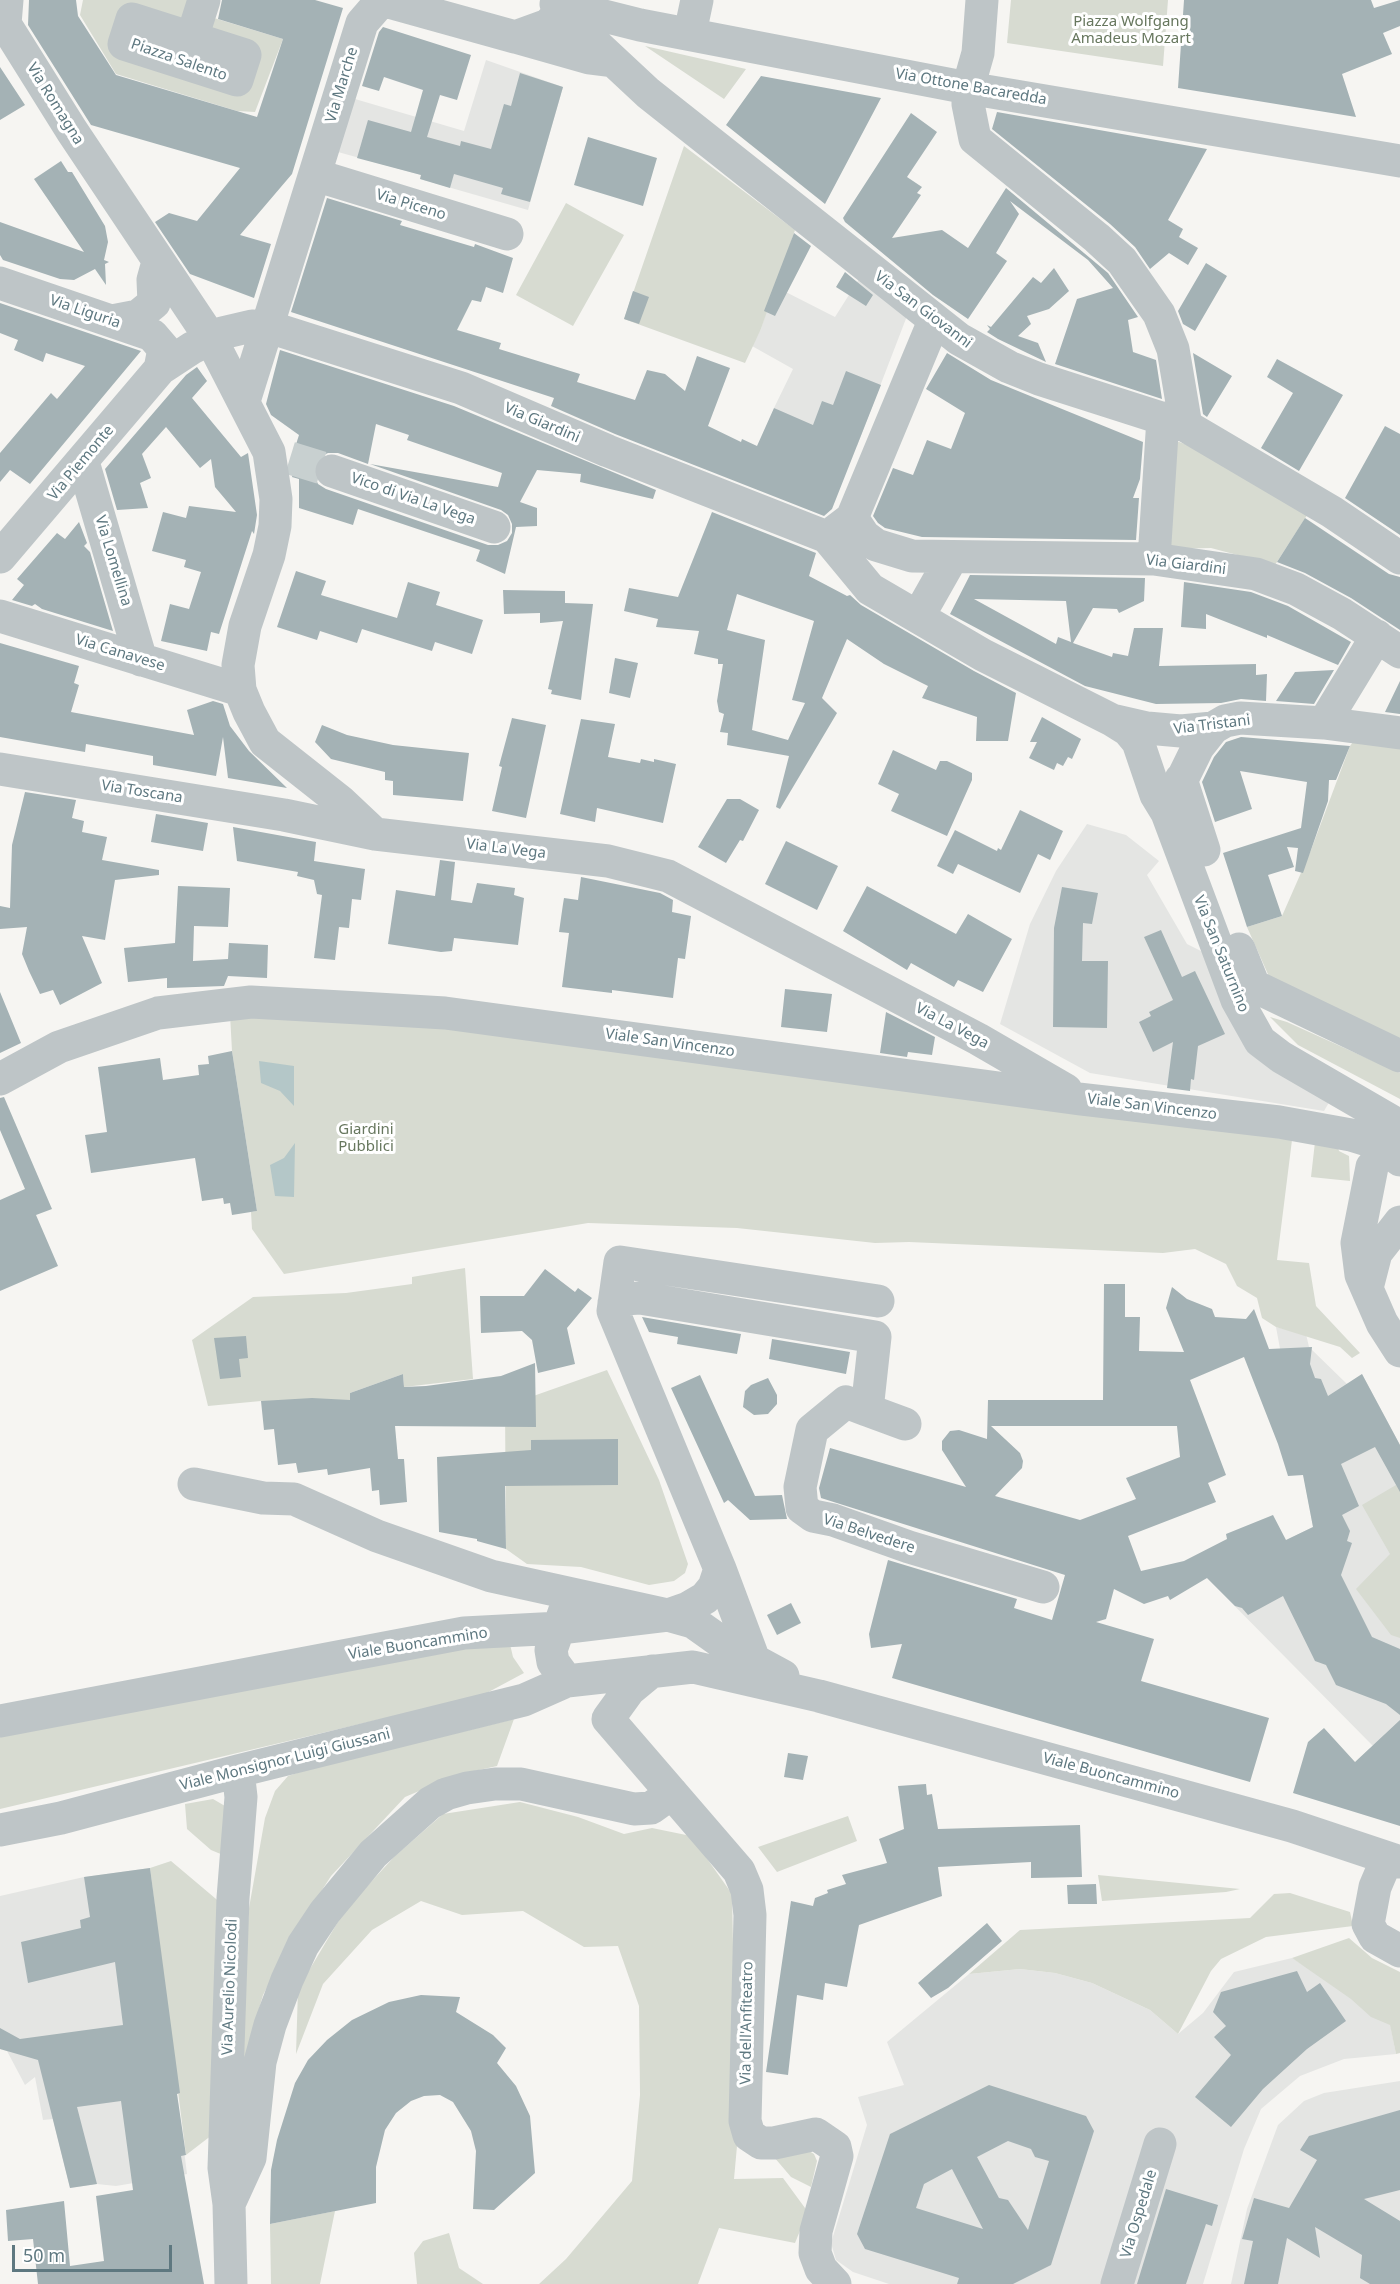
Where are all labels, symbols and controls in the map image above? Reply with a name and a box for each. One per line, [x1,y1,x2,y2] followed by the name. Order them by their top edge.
[1071,13,1191,48] park label: Piazza Wolfgang Amadeus Mozart
[129,35,229,85] street label: Piazza Salento
[322,45,362,125] street label: Via Marche
[23,60,87,148] street label: Via Romagna
[894,65,1048,109] street label: Via Ottone Bacaredda
[374,186,448,224] street label: Via Piceno
[871,268,975,352] street label: Via San Giovanni
[47,291,123,333] street label: Via Liguria
[501,399,583,447] street label: Via Giardini
[44,422,118,504] street label: Via Piemonte
[349,469,477,529] street label: Vico di Via La Vega
[91,513,135,609] street label: Via Lomellina
[1145,551,1227,579] street label: Via Giardini
[73,631,167,675] street label: Via Canavese
[1173,711,1251,739] street label: Via Tristani
[100,777,184,807] street label: Via Toscana
[465,835,547,863] street label: Via La Vega
[1189,893,1253,1015] street label: Via San Saturnino
[912,999,992,1053] street label: Via La Vega
[604,1025,736,1061] street label: Viale San Vincenzo
[1086,1090,1218,1124] street label: Viale San Vincenzo
[338,1121,394,1156] park label: Giardini Pubblici
[821,1511,917,1557] street label: Via Belvedere
[347,1624,489,1664] street label: Viale Buoncammino
[178,1725,392,1795] street label: Viale Monsignor Luigi Giussani
[1041,1749,1181,1803] street label: Viale Buoncammino
[219,1918,241,2056] street label: Via Aurelio Nicolodi
[737,1961,757,2085] street label: Via dell'Anfiteatro
[1117,2168,1161,2260] street label: Via Ospedale
[15,2233,176,2271] scale bar
[23,2243,65,2267] text: 50 m

